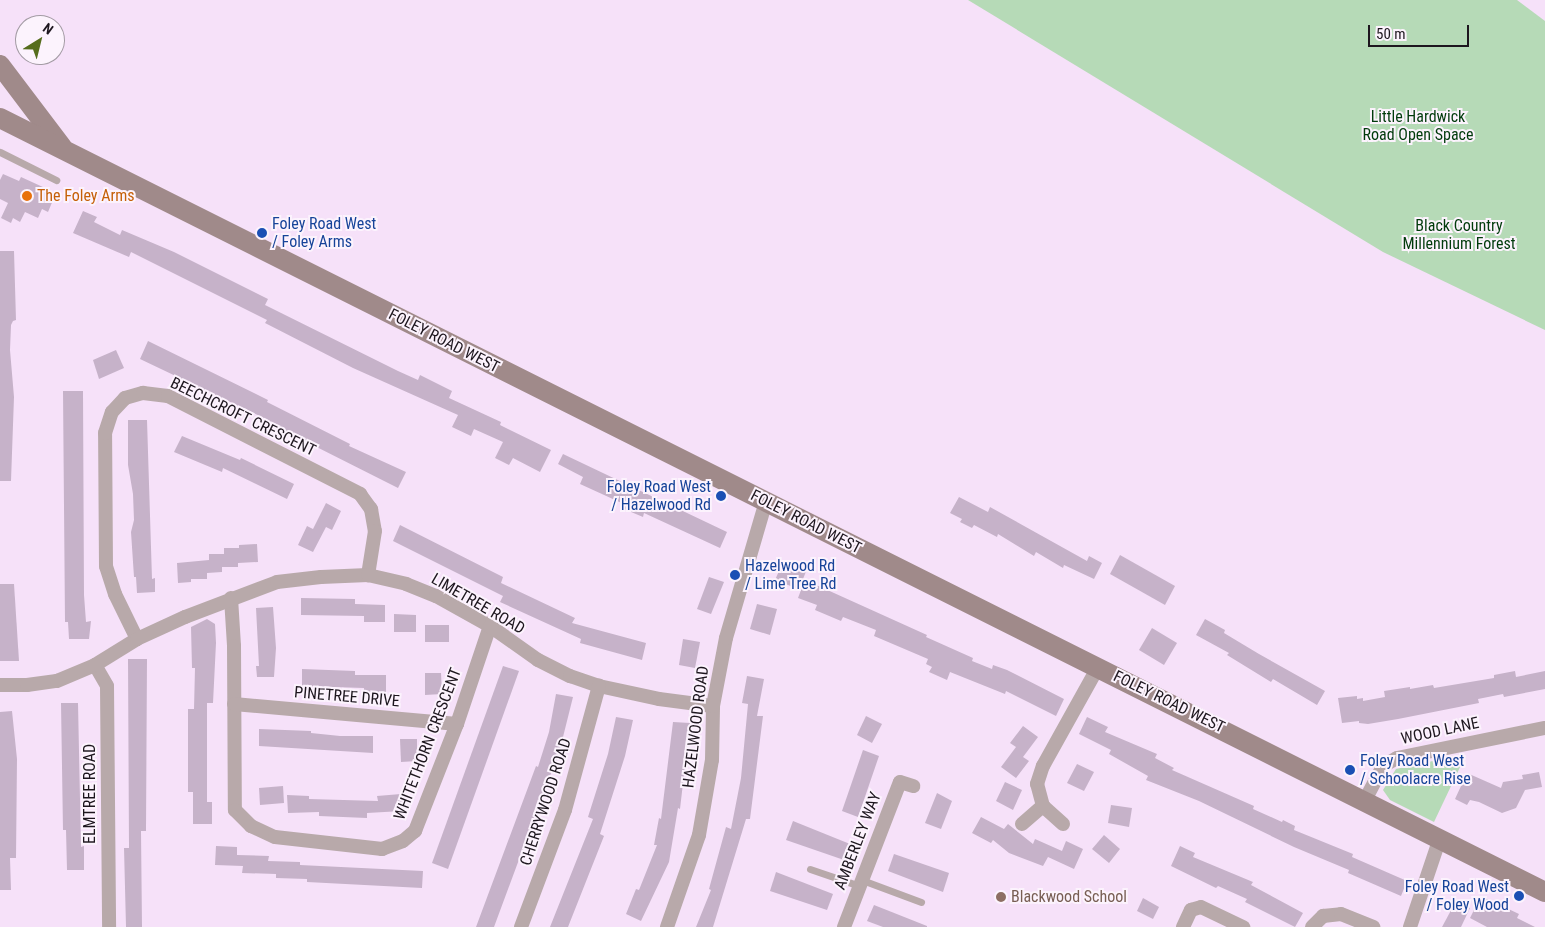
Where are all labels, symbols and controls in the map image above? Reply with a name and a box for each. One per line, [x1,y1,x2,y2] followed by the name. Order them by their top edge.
[15,15,65,65] north arrow
[1370,15,1471,47] scale bar
[40,20,56,38] text: N
[1376,25,1406,43] text: 50 m
[1363,107,1473,145] park label: Little Hardwick Road Open Space
[37,186,135,206] place label: The Foley Arms
[21,190,33,202] marker: The Foley Arms
[272,214,376,252] place label: Foley Road West / Foley Arms
[1402,216,1516,254] park label: Black Country Millennium Forest
[256,227,268,239] marker: Foley Road West / Foley Arms
[385,305,503,377] street label: FOLEY ROAD WEST
[167,373,319,461] street label: BEECHCROFT CRESCENT
[607,477,711,515] place label: Foley Road West / Hazelwood Rd
[747,486,865,558] street label: FOLEY ROAD WEST
[715,490,727,502] marker: Foley Road West / Hazelwood Rd
[745,556,837,594] place label: Hazelwood Rd / Lime Tree Rd
[729,569,741,581] marker: Hazelwood Rd / Lime Tree Rd
[428,570,528,638] street label: LIMETREE ROAD
[390,665,466,823] street label: WHITETHORN CRESCENT
[679,665,713,789] street label: HAZELWOOD ROAD
[1110,667,1228,737] street label: FOLEY ROAD WEST
[293,683,401,711] street label: PINETREE DRIVE
[1399,713,1481,749] street label: WOOD LANE
[516,736,576,868] street label: CHERRYWOOD ROAD
[80,744,100,844] street label: ELMTREE ROAD
[1360,751,1471,789] place label: Foley Road West / Schoolacre Rise
[1344,764,1356,776] marker: Foley Road West / Schoolacre Rise
[831,790,885,892] street label: AMBERLEY WAY
[1405,877,1509,915] place label: Foley Road West / Foley Wood
[1011,887,1127,907] place label: Blackwood School
[1513,890,1525,902] marker: Foley Road West / Foley Wood
[995,891,1007,903] marker: Blackwood School

